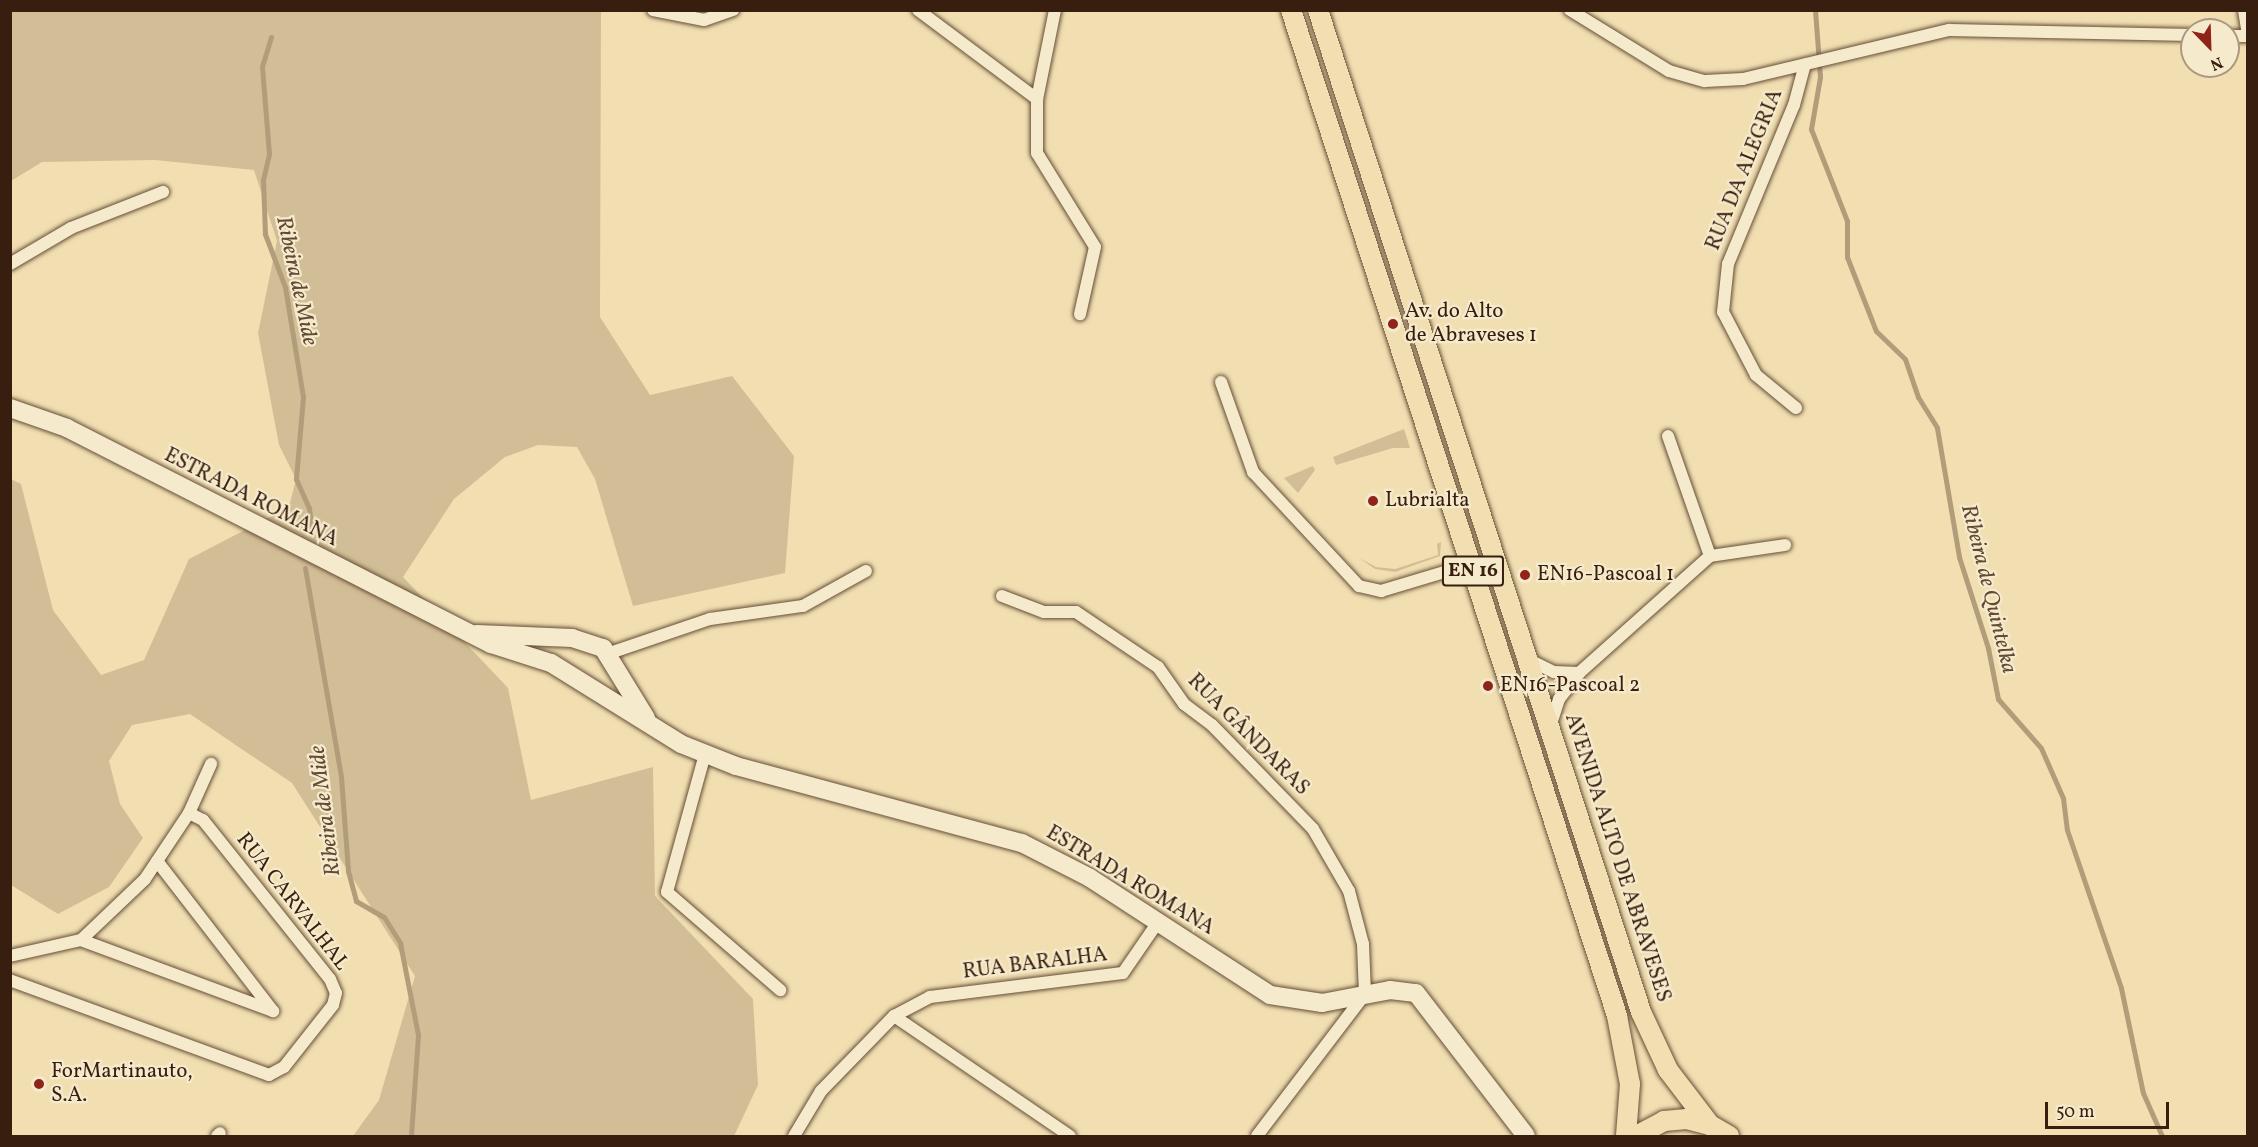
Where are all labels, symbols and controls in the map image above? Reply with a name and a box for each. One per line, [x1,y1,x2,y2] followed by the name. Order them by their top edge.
[2180,18,2240,78] north arrow
[2207,50,2226,75] text: N
[1701,86,1789,254] street label: RUA DA ALEGRIA
[269,214,323,348] water label: Ribeira de Mide
[1405,299,1537,349] place label: Av. do Alto de Abraveses 1
[1386,317,1400,331] marker: Av. do Alto de Abraveses 1
[160,443,342,553] street label: ESTRADA ROMANA
[1385,488,1470,514] place label: Lubrialta
[1366,494,1380,508] marker: Lubrialta
[1954,502,2022,676] water label: Ribeira de Quintelka
[1442,554,1504,588] road number: EN 16
[1537,562,1674,588] place label: EN16-Pascoal 1
[1518,568,1532,582] marker: EN16-Pascoal 1
[1182,669,1314,801] street label: RUA GÂNDARAS
[1500,673,1640,699] place label: EN16-Pascoal 2
[1481,679,1495,693] marker: EN16-Pascoal 2
[1558,711,1676,1005] street label: AVENIDA ALTO DE ABRAVESES
[305,744,347,878] water label: Ribeira de Mide
[1041,821,1219,941] street label: ESTRADA ROMANA
[230,828,354,976] street label: RUA CARVALHAL
[961,943,1109,985] street label: RUA BARALHA
[51,1059,193,1109] place label: ForMartinauto, S.A.
[32,1077,46,1091] marker: ForMartinauto, S.A.
[2048,1090,2172,1128] scale bar
[2056,1100,2095,1125] text: 50 m

